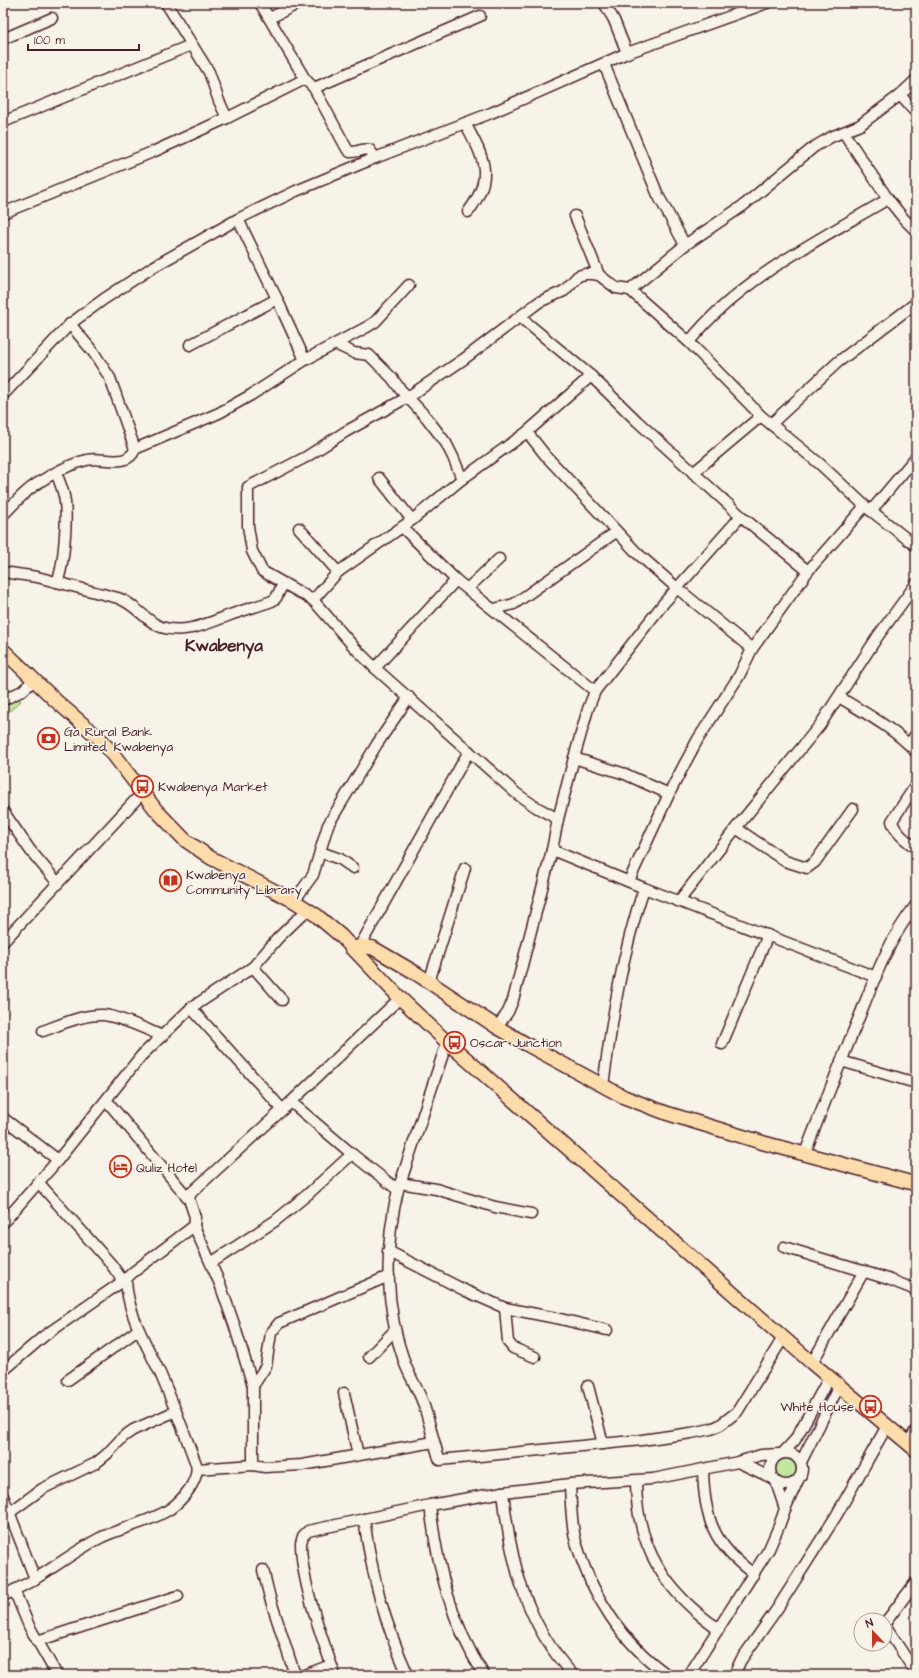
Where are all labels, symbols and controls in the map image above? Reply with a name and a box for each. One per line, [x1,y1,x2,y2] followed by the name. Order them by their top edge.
[28,26,139,52] scale bar
[34,32,65,49] text: 100 m
[185,634,263,659] district label: Kwabenya
[64,723,173,757] place label: Ga Rural Bank Limited, Kwabenya
[35,725,61,751] bank icon: Ga Rural Bank Limited, Kwabenya
[129,773,155,799] bus stop icon: Kwabenya Market
[158,778,268,797] place label: Kwabenya Market
[186,866,302,900] place label: Kwabenya Community Library
[158,868,184,894] library icon: Kwabenya Community Library
[441,1029,467,1055] bus stop icon: Oscar Junction
[470,1034,562,1052] place label: Oscar Junction
[108,1154,134,1180] hotel icon: Quliz Hotel
[136,1159,197,1177] place label: Quliz Hotel
[857,1393,883,1419] bus stop icon: White House
[781,1398,854,1416] place label: White House
[853,1612,893,1652] north arrow
[863,1615,876,1631] text: N

